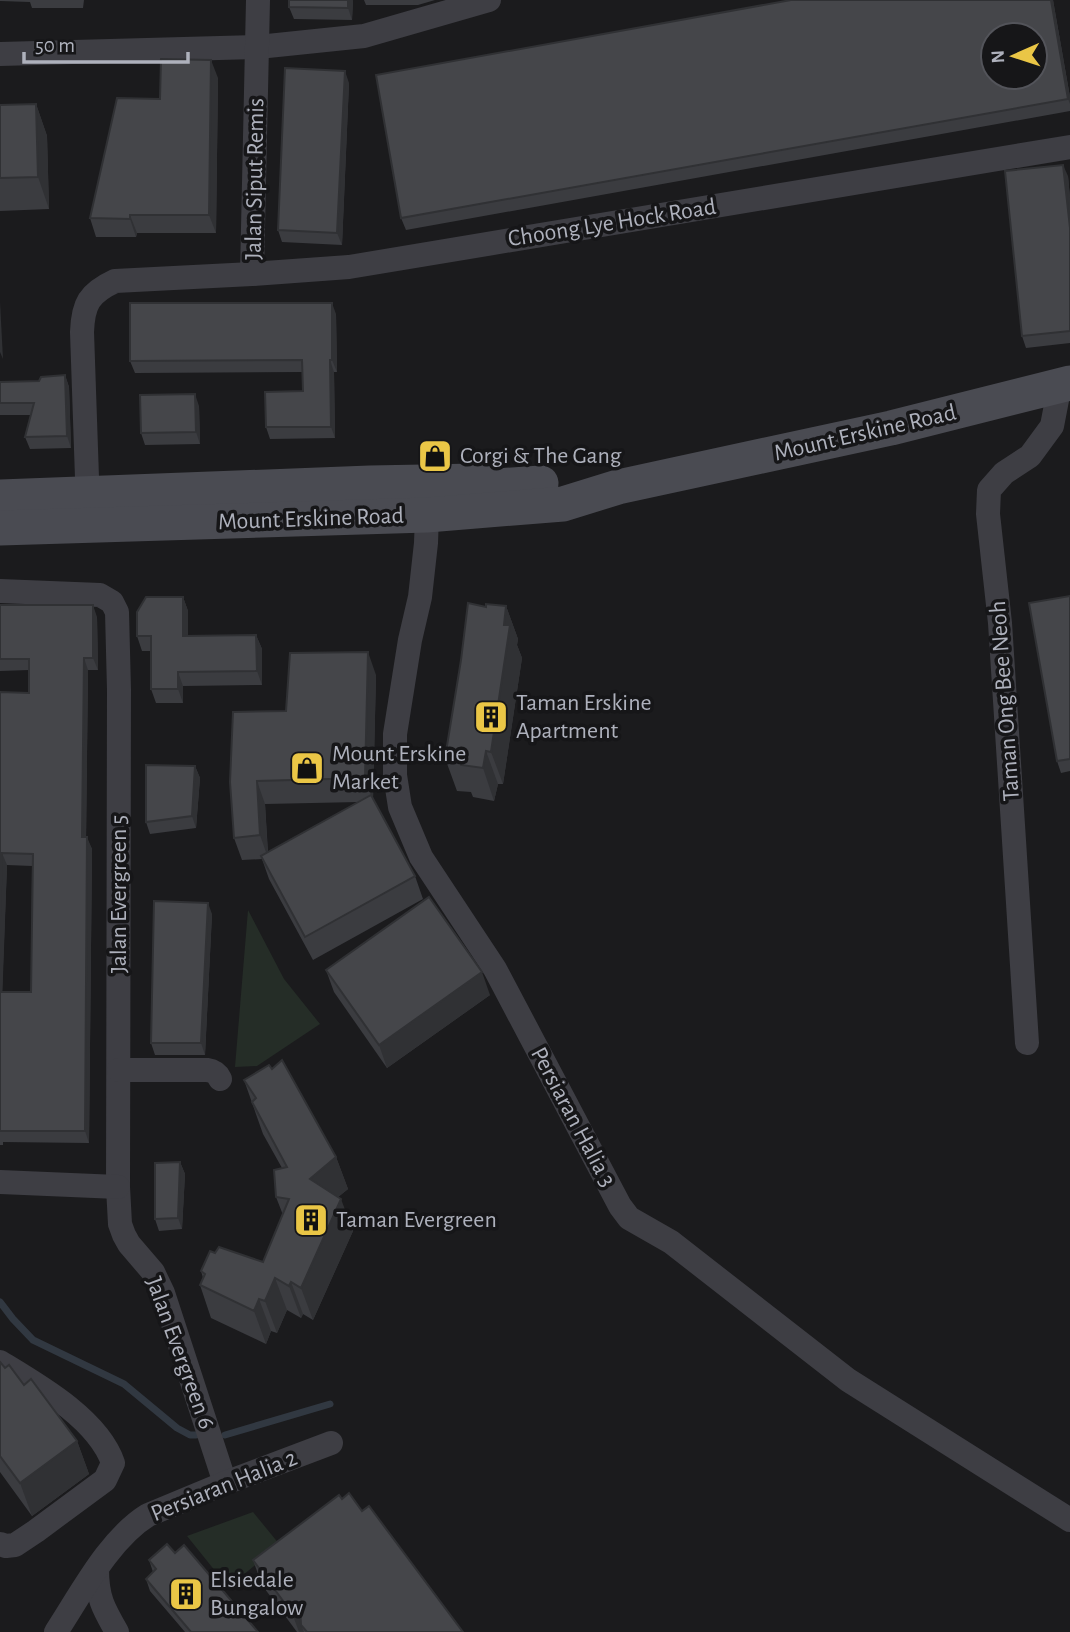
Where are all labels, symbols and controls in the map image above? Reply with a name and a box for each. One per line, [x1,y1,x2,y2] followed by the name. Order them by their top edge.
[24,21,189,65] scale bar
[979,21,1049,91] north arrow
[35,35,75,56] text: 50 m
[989,50,1008,64] text: N
[242,98,268,260] street label: Jalan Siput Remis
[506,195,718,251] street label: Choong Lye Hock Road
[772,400,958,466] street label: Mount Erskine Road
[416,437,454,475] shop icon: Corgi & The Gang
[460,444,622,468] place label: Corgi & The Gang
[218,504,404,534] street label: Mount Erskine Road
[986,600,1024,802] street label: Taman Ong Bee Neoh
[516,691,652,743] place label: Taman Erskine Apartment
[472,698,510,736] building icon: Taman Erskine Apartment
[332,742,466,794] place label: Mount Erskine Market
[288,749,326,787] shop icon: Mount Erskine Market
[107,815,131,973] street label: Jalan Evergreen 5
[526,1043,620,1191] street label: Persiaran Halia 3
[292,1201,330,1239] building icon: Taman Evergreen
[336,1208,497,1232] place label: Taman Evergreen
[141,1274,219,1432] street label: Jalan Evergreen 6
[148,1446,301,1526] street label: Persiaran Halia 2
[210,1568,303,1620] place label: Elsiedale Bungalow
[167,1575,205,1613] building icon: Elsiedale Bungalow

